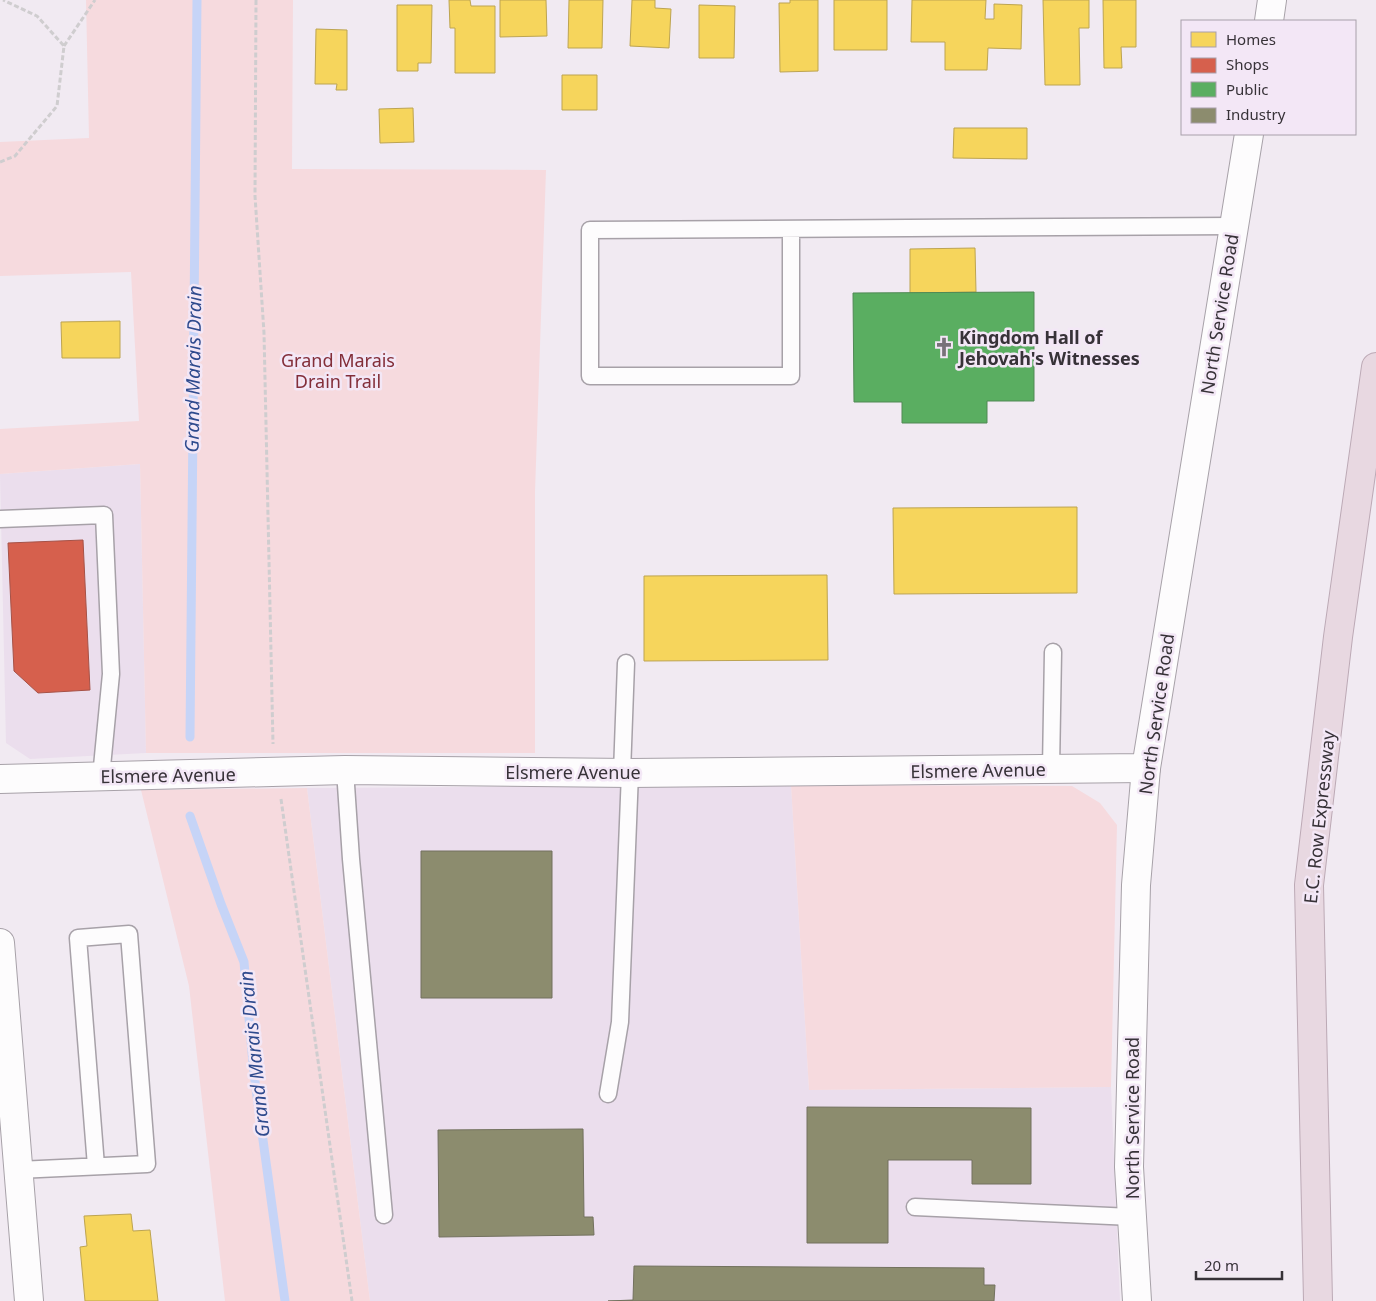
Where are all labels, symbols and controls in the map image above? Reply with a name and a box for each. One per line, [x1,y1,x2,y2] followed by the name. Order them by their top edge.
[1181,20,1356,135] legend
[1226,29,1276,49] text: Homes
[1226,54,1269,74] text: Shops
[1226,79,1269,99] text: Public
[1226,104,1286,124] text: Industry
[1194,232,1244,396] street label: North Service Road
[179,285,207,453] water label: Grand Marais Drain
[957,325,1140,370] place label: Kingdom Hall of Jehovah's Witnesses
[933,336,955,358] church icon: Kingdom Hall of Jehovah's Witnesses
[281,348,395,393] park label: Grand Marais Drain Trail
[1133,632,1179,796] street label: North Service Road
[1298,728,1340,905] street label: E.C. Row Expressway
[910,757,1046,783] street label: Elsmere Avenue
[505,760,641,784] street label: Elsmere Avenue
[100,762,236,788] street label: Elsmere Avenue
[232,970,276,1138] water label: Grand Marais Drain
[1120,1037,1144,1199] street label: North Service Road
[1196,1248,1282,1280] scale bar
[1204,1255,1239,1275] text: 20 m

